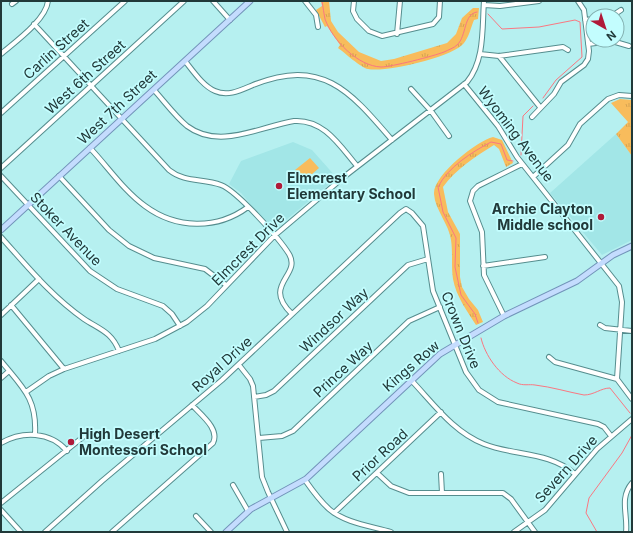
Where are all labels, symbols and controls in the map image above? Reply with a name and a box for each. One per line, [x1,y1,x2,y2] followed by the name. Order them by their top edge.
[585,8,625,48] north arrow
[19,15,92,82] street label: Carlin Street
[604,28,619,44] text: N
[41,36,129,117] street label: West 6th Street
[74,66,160,147] street label: West 7th Street
[475,82,558,185] street label: Wyoming Avenue
[287,169,416,202] place label: Elmcrest Elementary School
[274,181,284,191] marker: Elmcrest Elementary School
[27,188,106,269] street label: Stoker Avenue
[492,200,593,233] place label: Archie Clayton Middle school
[208,209,288,289] street label: Elmcrest Drive
[596,212,606,222] marker: Archie Clayton Middle school
[296,283,372,356] street label: Windsor Way
[438,289,485,371] street label: Crown Drive
[188,332,255,395] street label: Royal Drive
[379,336,443,395] street label: Kings Row
[310,337,376,400] street label: Prince Way
[79,425,207,458] place label: High Desert Montessori School
[349,425,411,484] street label: Prior Road
[531,431,600,506] street label: Severn Drive
[66,437,76,447] marker: High Desert Montessori School

